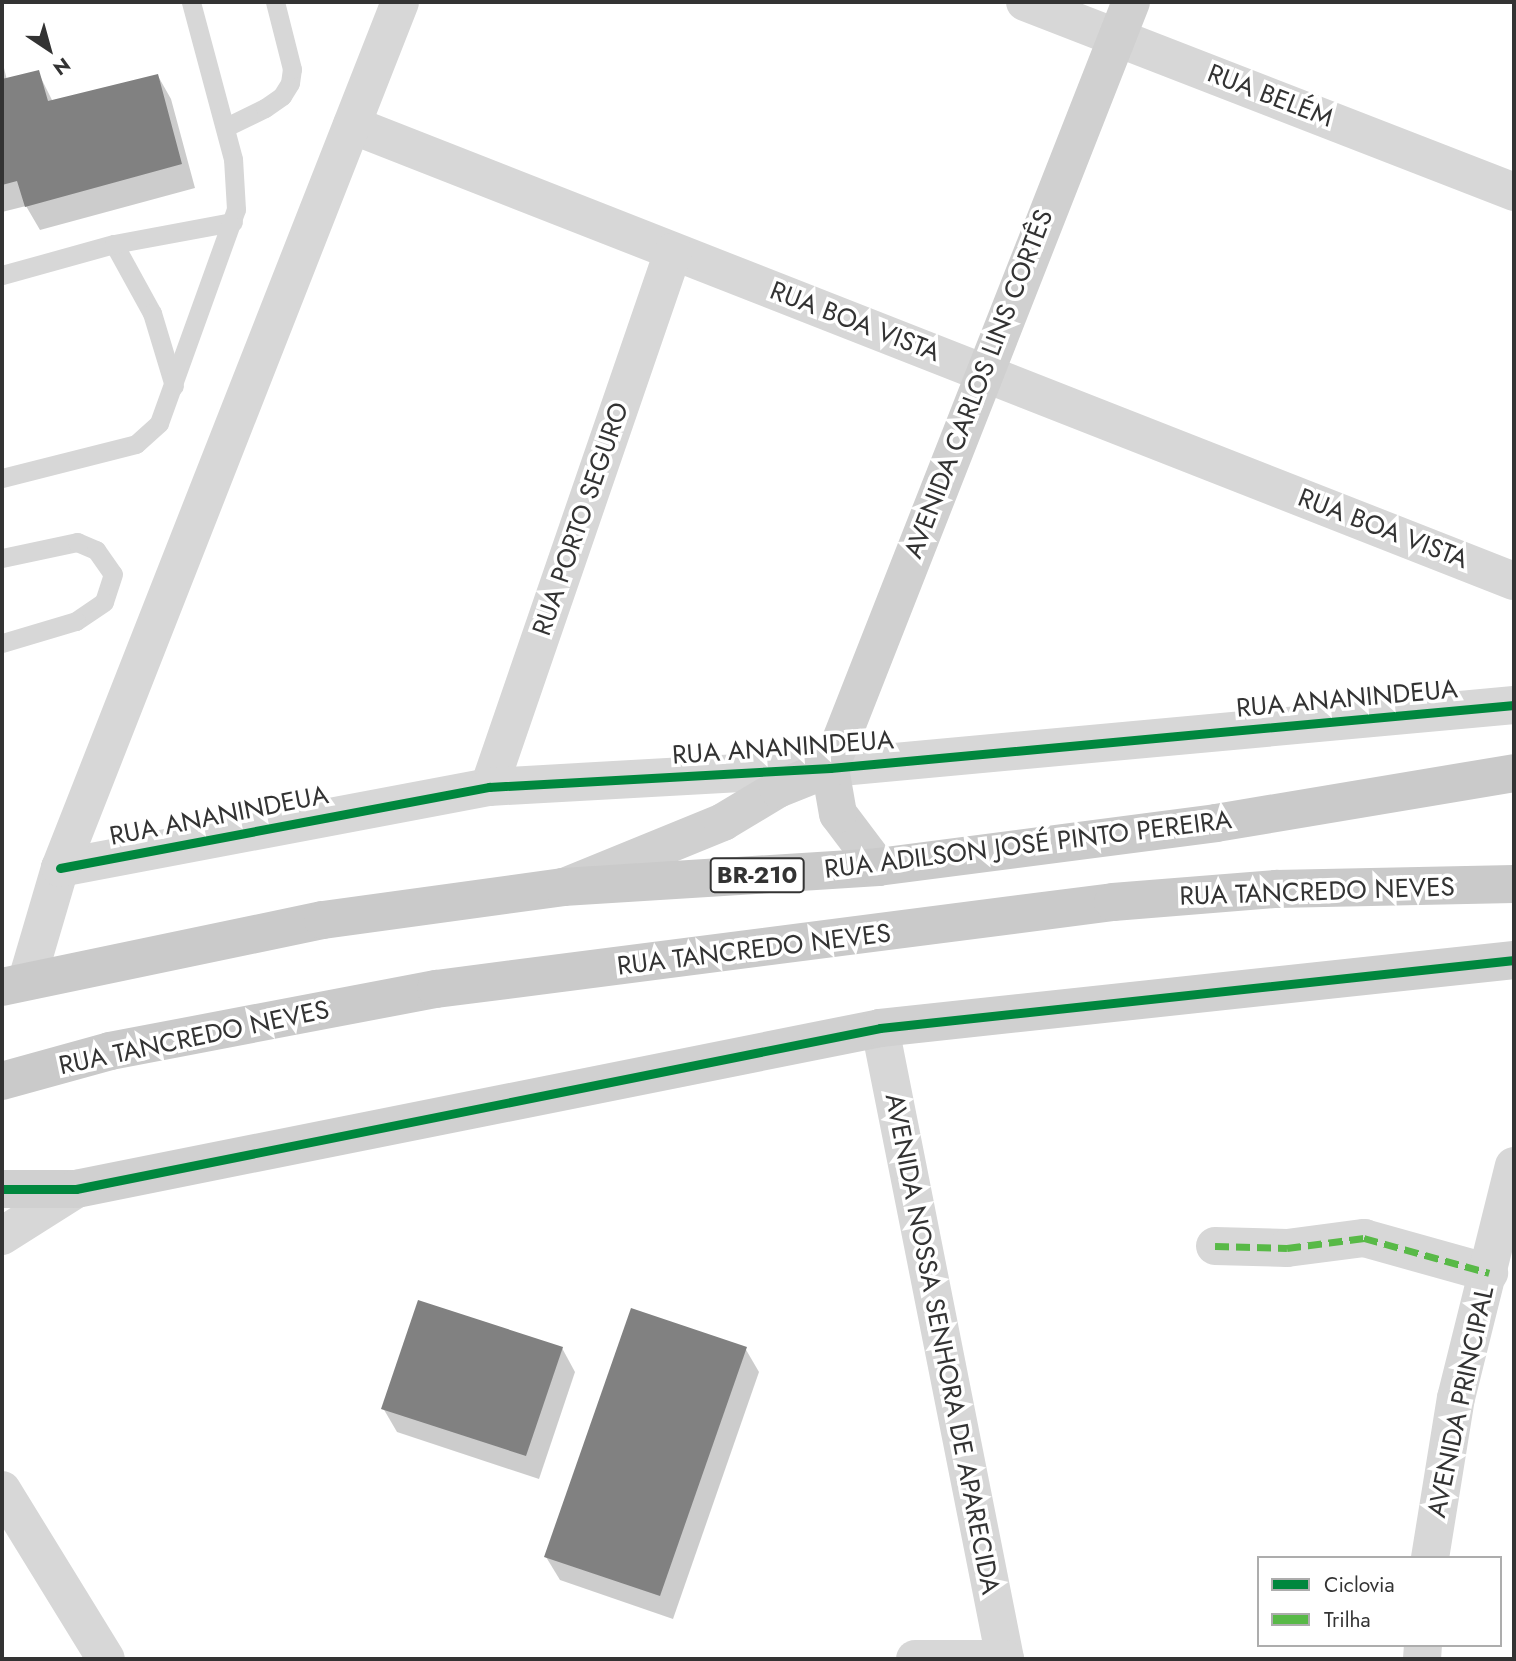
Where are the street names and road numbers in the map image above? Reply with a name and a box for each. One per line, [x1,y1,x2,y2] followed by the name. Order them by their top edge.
[1203,58,1337,134] street label: RUA BELÉM
[898,205,1060,563] street label: AVENIDA CARLOS LINS CORTÊS
[766,275,944,369] street label: RUA BOA VISTA
[526,398,636,640] street label: RUA PORTO SEGURO
[1294,482,1472,576] street label: RUA BOA VISTA
[1235,674,1459,724] street label: RUA ANANINDEUA
[671,725,895,771] street label: RUA ANANINDEUA
[107,779,331,853] street label: RUA ANANINDEUA
[823,805,1233,885] street label: RUA ADILSON JOSÉ PINTO PEREIRA
[708,854,806,896] road number: BR-210
[1179,872,1455,912] street label: RUA TANCREDO NEVES
[615,918,893,982] street label: RUA TANCREDO NEVES
[56,994,332,1082] street label: RUA TANCREDO NEVES
[878,1091,1006,1597] street label: AVENIDA NOSSA SENHORA DE APARECIDA
[1421,1284,1501,1520] street label: AVENIDA PRINCIPAL

